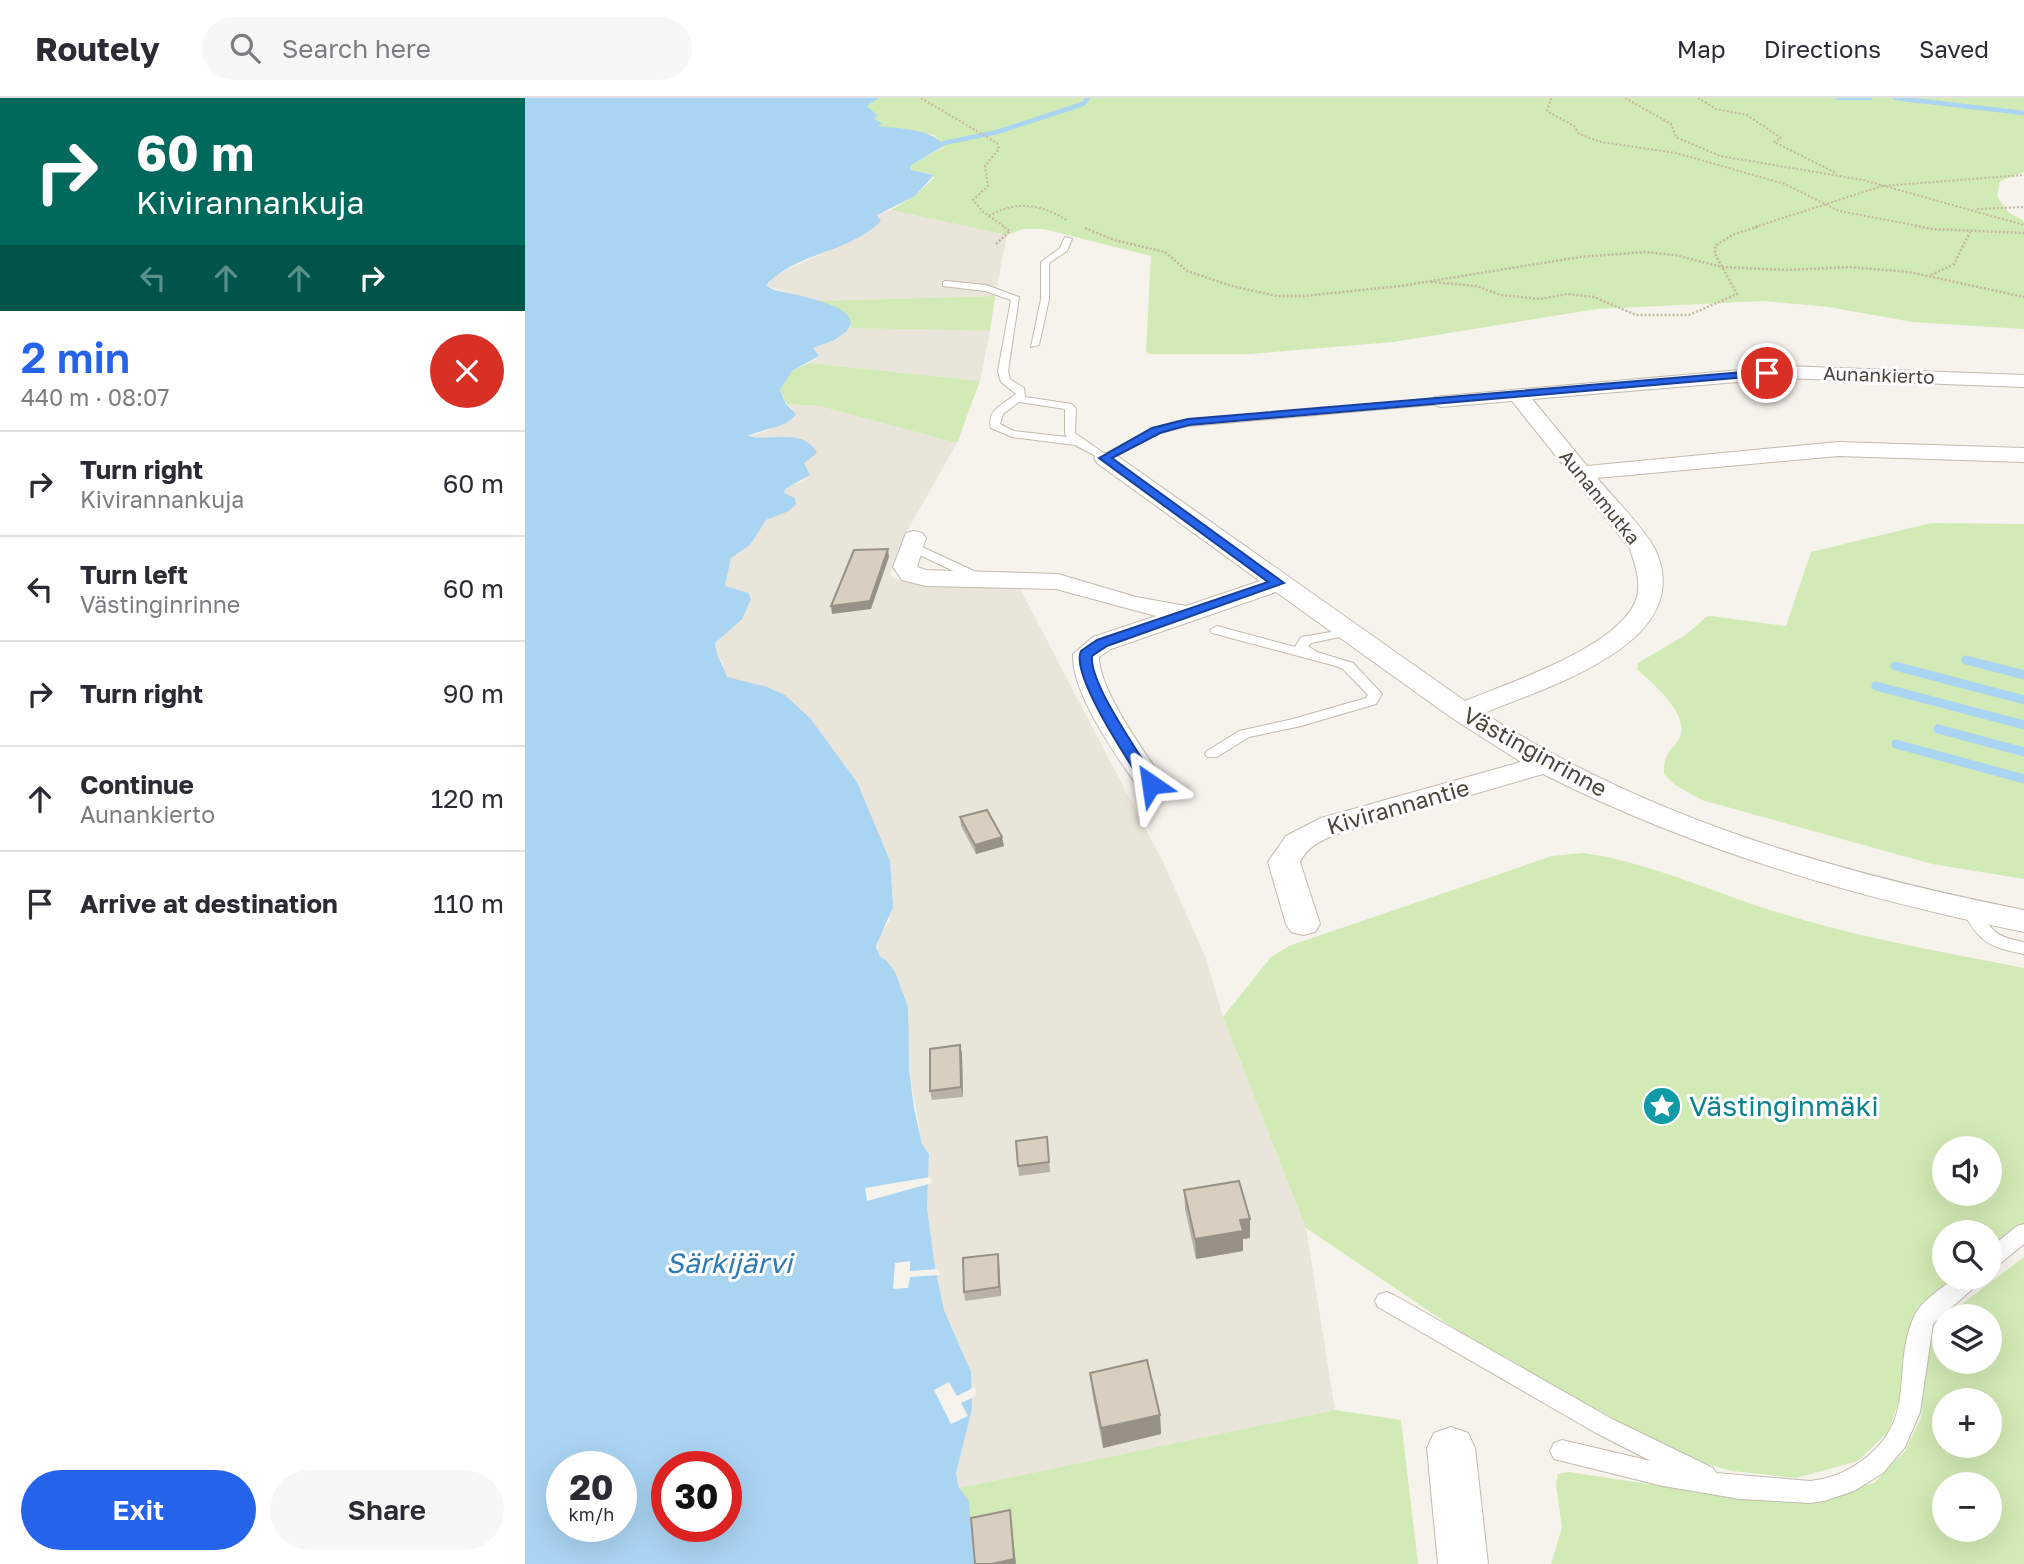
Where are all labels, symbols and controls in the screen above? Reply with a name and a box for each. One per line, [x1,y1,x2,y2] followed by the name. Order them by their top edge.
[202,17,692,80] search box
[35,29,160,68] text: Routely
[226,29,264,67] icon: search
[282,33,431,64] text: Search here
[1677,34,1726,63] text: Map
[1764,34,1881,63] text: Directions
[1919,34,1989,63] text: Saved
[136,123,254,182] text: 60 m
[21,126,112,217] icon: right
[136,183,365,221] text: Kivirannankuja
[134,259,172,297] icon: left
[207,259,245,297] icon: ahead
[280,259,318,297] icon: ahead
[353,259,391,297] icon: right
[21,332,130,382] text: 2 min
[430,334,504,408] button: close
[1737,343,1797,403] pin
[1748,354,1786,392] icon: arrive
[1823,361,1935,388] street label: Aunankierto
[21,383,169,411] text: 440 m · 08:07
[1555,445,1646,549] street label: Aunanmutka
[80,454,203,485] text: Turn right
[21,465,59,503] icon: right
[443,468,504,499] text: 60 m
[80,485,244,513] text: Kivirannankuja
[80,559,188,590] text: Turn left
[21,570,59,608] icon: left
[443,573,504,604] text: 60 m
[80,590,240,618] text: Västinginrinne
[21,675,59,713] icon: right
[80,678,203,709] text: Turn right
[443,678,504,709] text: 90 m
[1459,700,1612,802] street label: Västinginrinne
[1114,747,1188,821] position arrow
[80,769,194,800] text: Continue
[1323,772,1472,840] street label: Kivirannantie
[21,780,59,818] icon: ahead
[431,783,504,814] text: 120 m
[80,800,215,828] text: Aunankierto
[21,885,59,923] icon: arrive
[80,888,338,919] text: Arrive at destination
[433,888,504,919] text: 110 m
[1641,1085,1683,1127] place icon: Västinginmäki
[1689,1089,1879,1122] place label: Västinginmäki
[1932,1136,2002,1542] map controls
[1932,1136,2002,1206] button: sound
[1932,1220,2002,1290] button: search
[666,1246,796,1279] water label: Särkijärvi
[1932,1304,2002,1374] button: layers
[1932,1388,2002,1458] button: +
[651,1451,742,1542] speed limit sign: 30
[569,1466,614,1508] text: 20
[21,1470,256,1550] button: Exit
[270,1470,504,1550] button: Share
[1932,1472,2002,1542] button: −
[569,1503,614,1525] text: km/h

